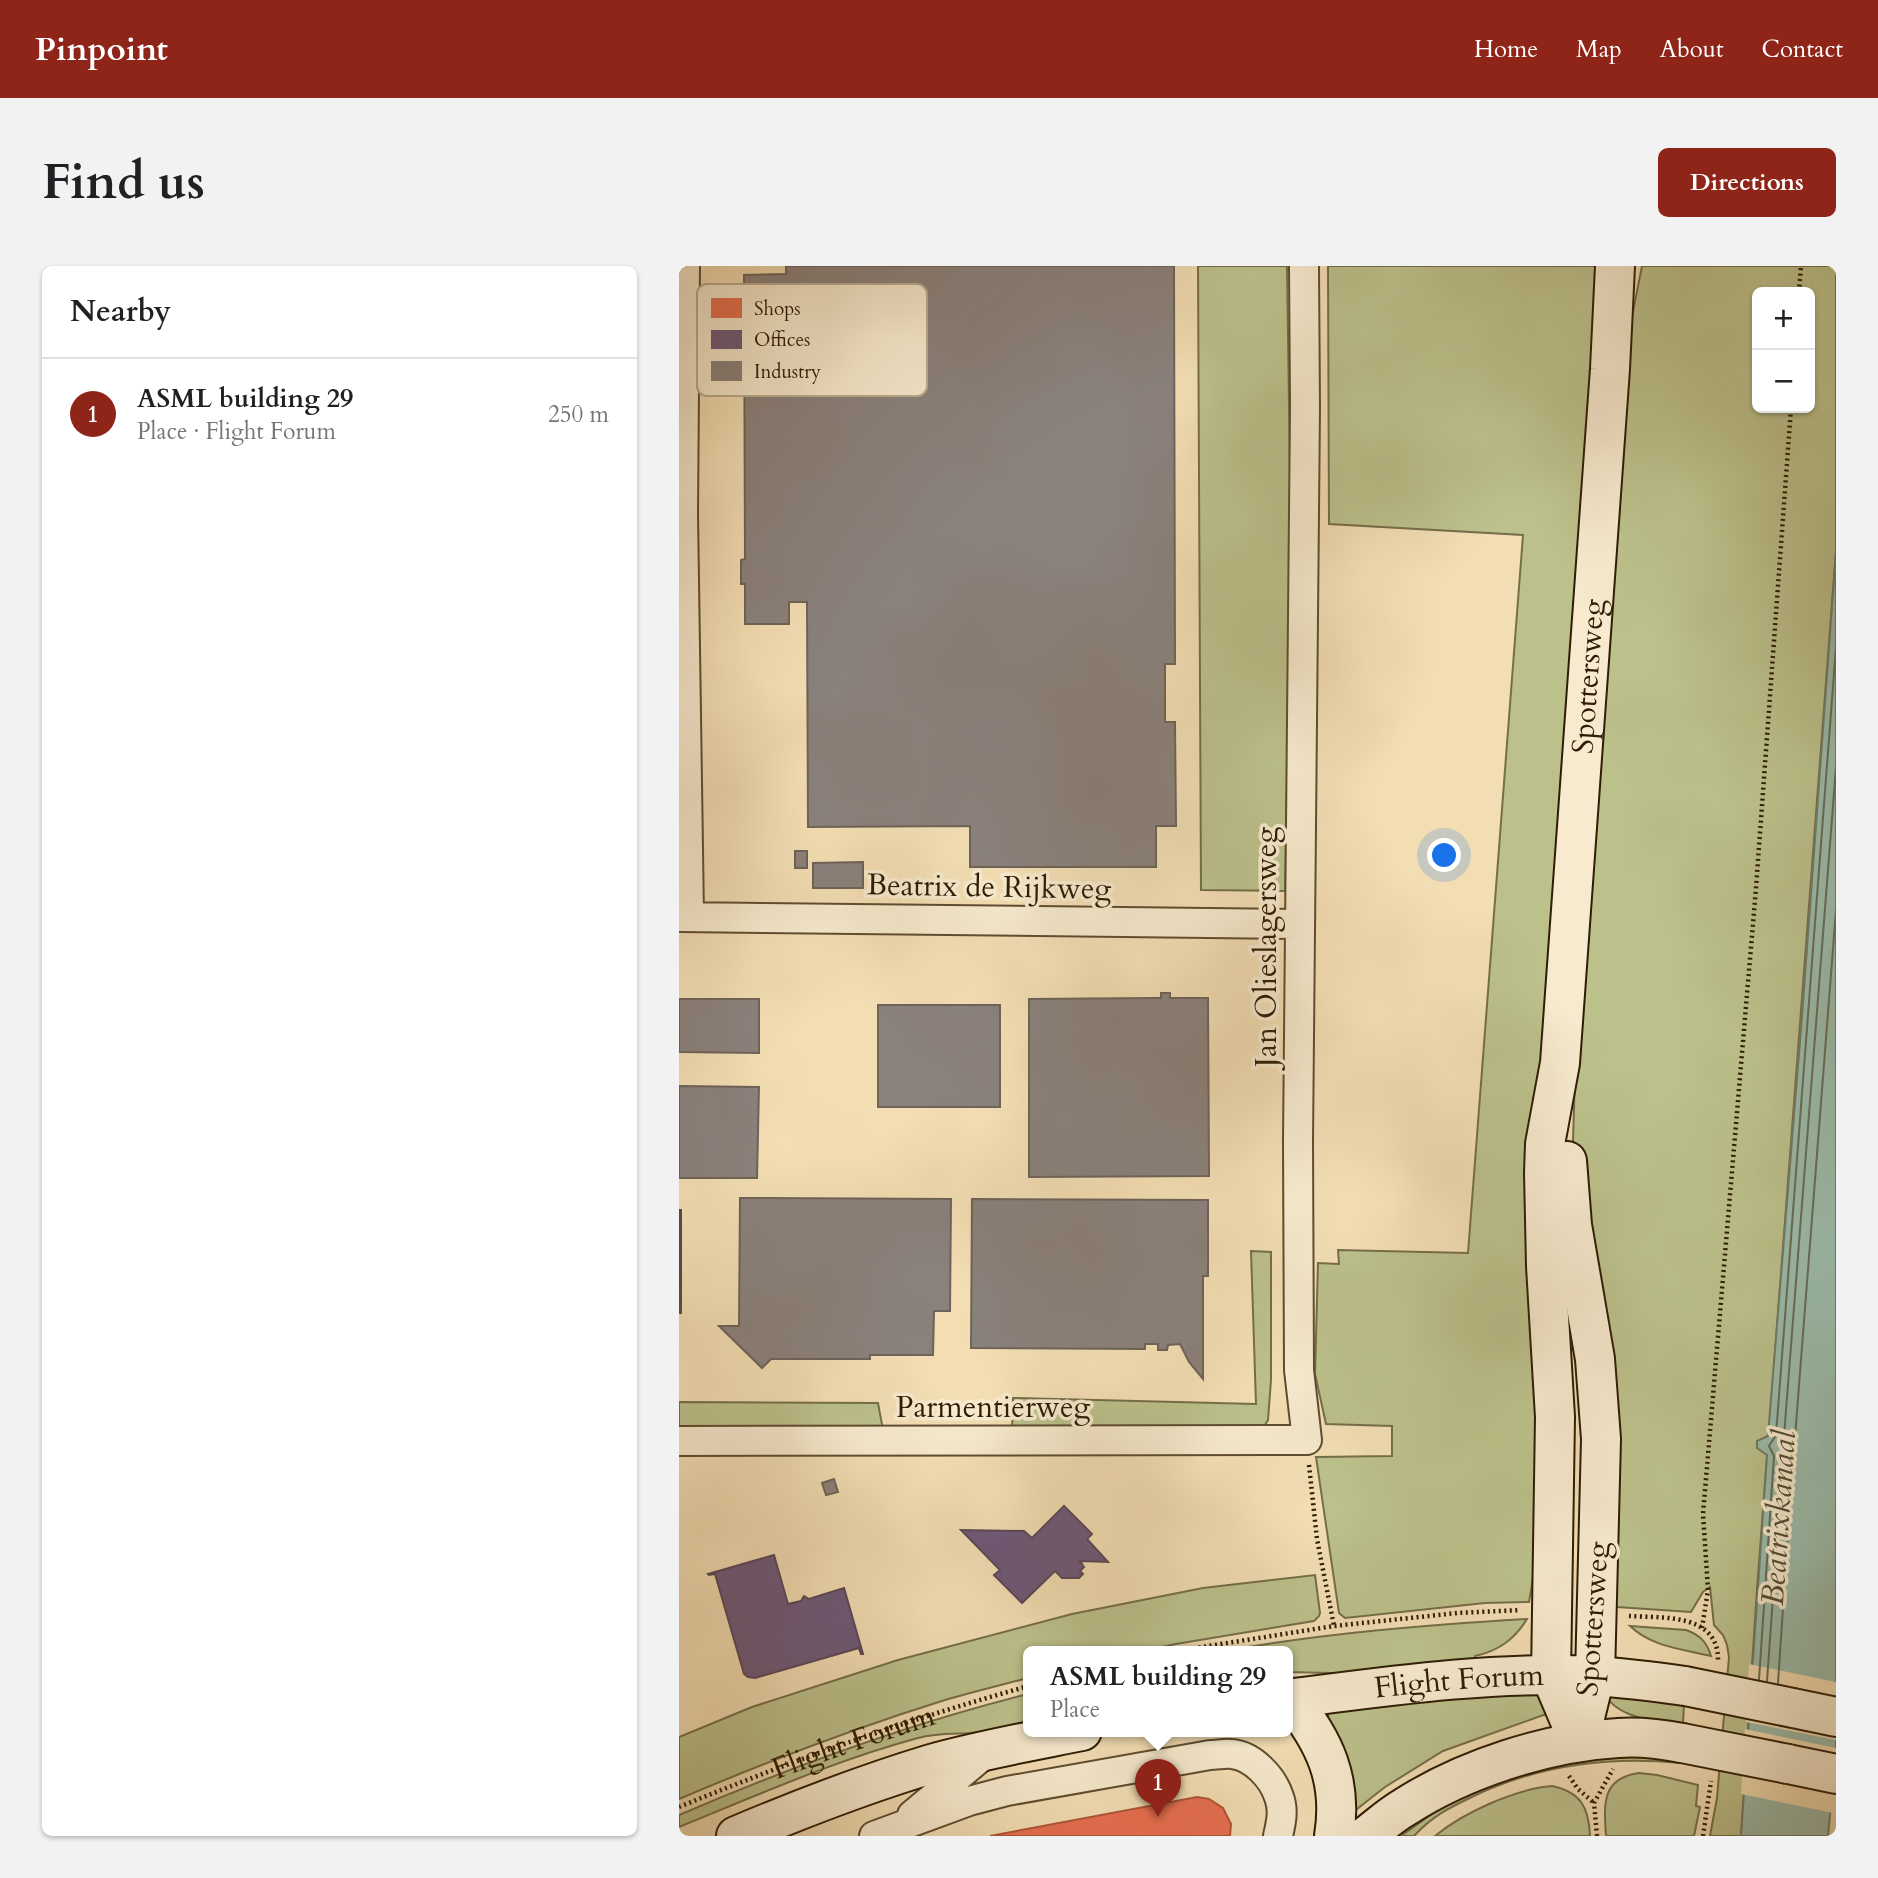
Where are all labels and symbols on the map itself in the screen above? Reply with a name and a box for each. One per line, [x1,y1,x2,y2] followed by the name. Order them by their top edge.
[697,284,927,396] legend
[754,296,801,322] text: Shops
[754,327,810,353] text: Offices
[754,359,821,385] text: Industry
[1562,597,1614,755] street label: Spottersweg
[1246,827,1287,1071] street label: Jan Olieslagersweg
[1427,838,1461,872] your location
[866,864,1112,910] street label: Beatrix de Rijkweg
[896,1387,1091,1428] street label: Parmentierweg
[1751,1428,1807,1607] water label: Beatrixkanaal
[1567,1540,1619,1698] street label: Spottersweg
[1372,1654,1545,1708] street label: Flight Forum
[766,1694,940,1789] street label: Flight Forum
[1135,1759,1181,1817] pin: 1

